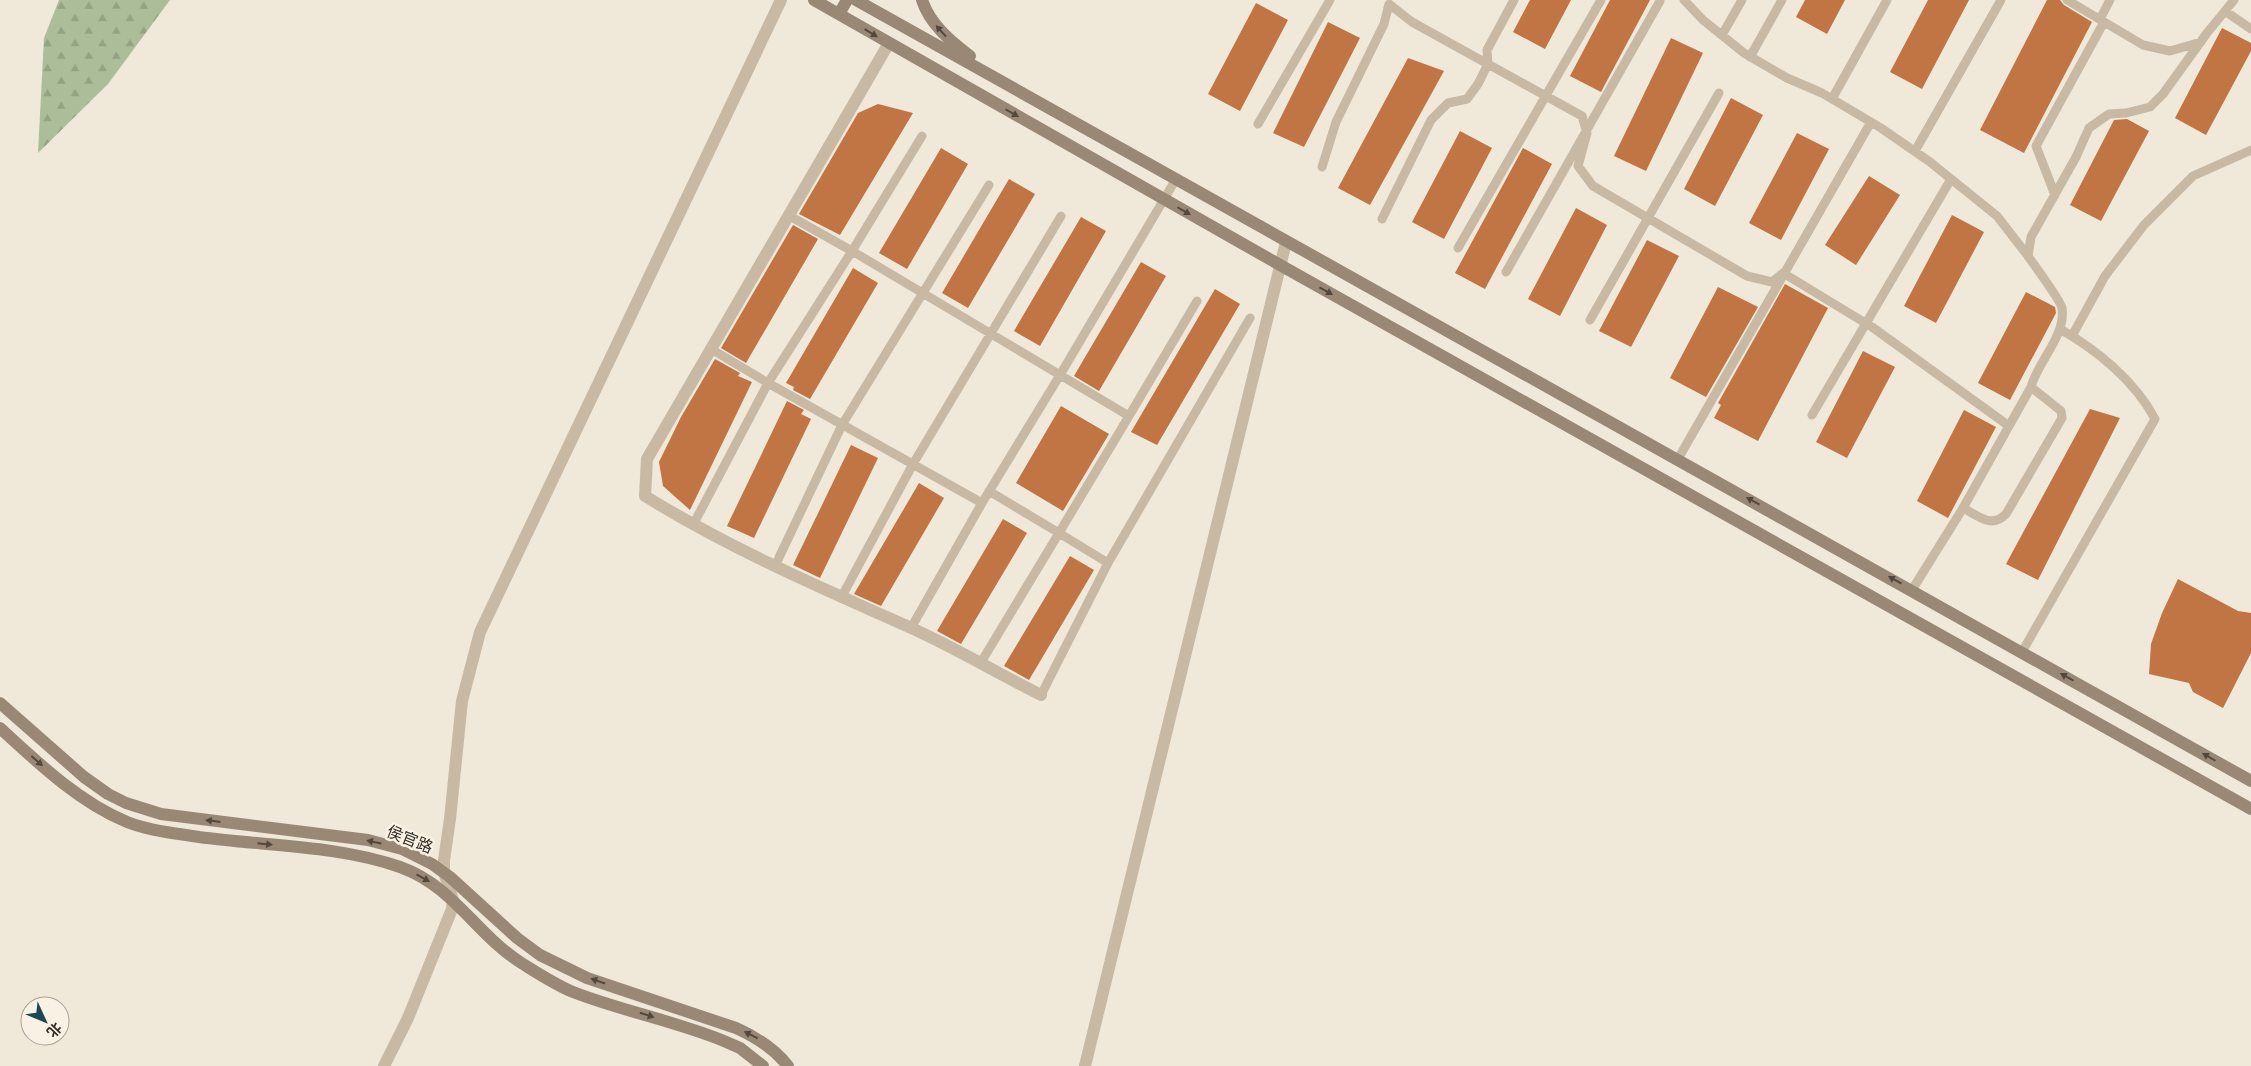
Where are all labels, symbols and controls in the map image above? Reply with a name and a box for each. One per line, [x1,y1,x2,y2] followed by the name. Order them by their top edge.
[935,25,947,37] one-way arrow
[865,28,878,37] one-way arrow
[1006,109,1019,118] one-way arrow
[1177,206,1191,215] one-way arrow
[1319,286,1332,295] one-way arrow
[1746,497,1760,505] one-way arrow
[1888,576,1901,585] one-way arrow
[2060,672,2074,681] one-way arrow
[2202,752,2215,761] one-way arrow
[30,755,43,766] one-way arrow
[204,817,220,825] one-way arrow
[384,823,435,858] street label: 侯官路
[366,837,382,845] one-way arrow
[257,840,273,848] one-way arrow
[416,874,430,882] one-way arrow
[590,977,605,984] one-way arrow
[20,996,70,1046] north arrow
[639,1012,654,1019] one-way arrow
[43,1019,65,1041] text: 北
[744,1031,758,1039] one-way arrow

